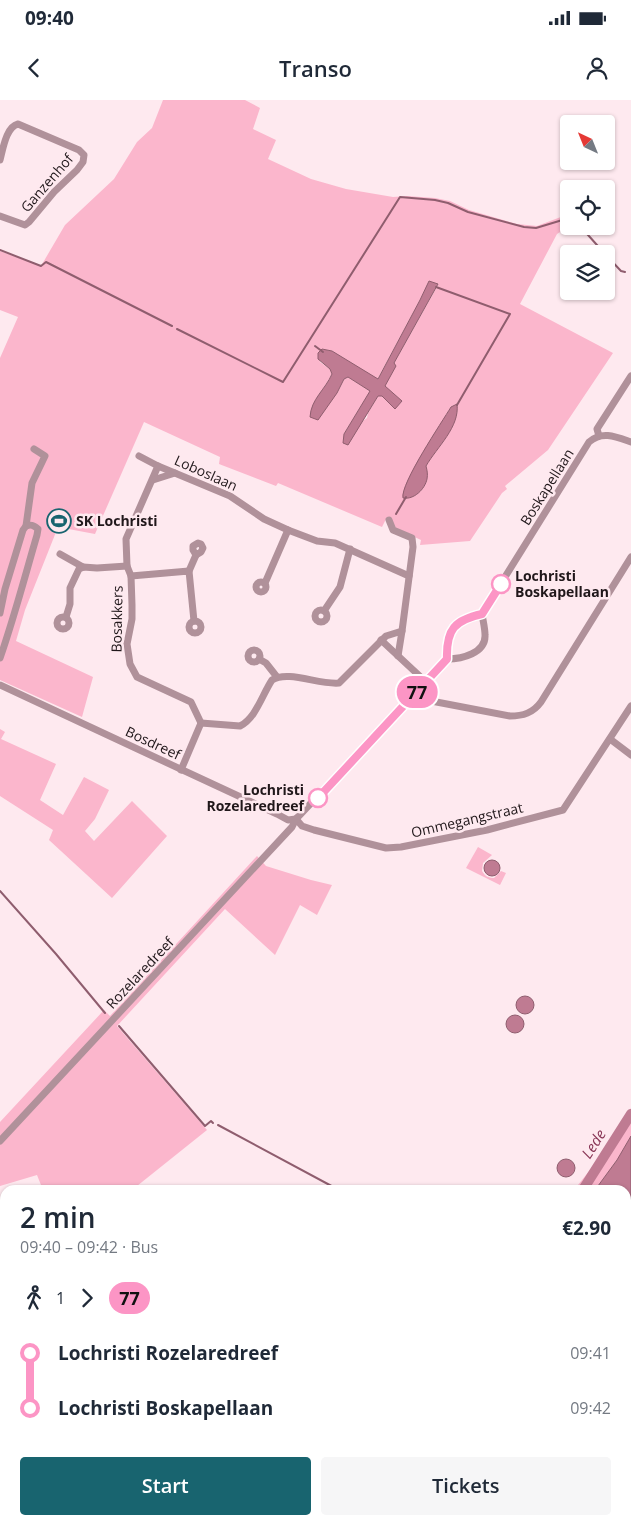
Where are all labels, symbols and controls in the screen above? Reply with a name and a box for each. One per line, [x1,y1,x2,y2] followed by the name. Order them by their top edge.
[25,5,74,31] text: 09:40
[279,53,352,83] text: Transo
[20,54,48,82] icon: back
[583,54,611,82] icon: person
[560,115,615,170] north arrow
[560,115,615,300] map controls
[16,149,78,216] street label: Ganzenhof
[560,180,615,235] button: locate
[560,245,615,300] button: layers
[515,445,578,529] street label: Boskapellaan
[172,450,241,495] street label: Loboslaan
[46,508,72,534] sports icon: SK Lochristi
[76,511,158,530] place label: SK Lochristi
[515,566,609,601] place label: Lochristi Boskapellaan
[491,574,511,594] marker: Lochristi Boskapellaan
[106,585,127,653] street label: Bosakkers
[394,676,440,708] line badge: 77
[407,680,427,704] text: 77
[123,721,185,764] street label: Bosdreef
[206,780,306,815] place label: Lochristi Rozelaredreef
[308,788,328,808] marker: Lochristi Rozelaredreef
[409,797,525,842] street label: Ommegangstraat
[102,932,179,1012] street label: Rozelaredreef
[576,1125,610,1162] water label: Lede
[20,1198,96,1236] text: 2 min
[562,1215,611,1241] text: €2.90
[20,1236,158,1258] text: 09:40 – 09:42 · Bus
[20,1284,48,1312] icon: walk
[73,1284,101,1312] icon: forward
[119,1286,140,1310] text: 77
[56,1287,65,1309] text: 1
[58,1340,278,1366] text: Lochristi Rozelaredreef
[570,1342,611,1364] text: 09:41
[58,1395,273,1421] text: Lochristi Boskapellaan
[570,1397,611,1419] text: 09:42
[20,1457,311,1515] button: Start
[321,1457,611,1515] button: Tickets

